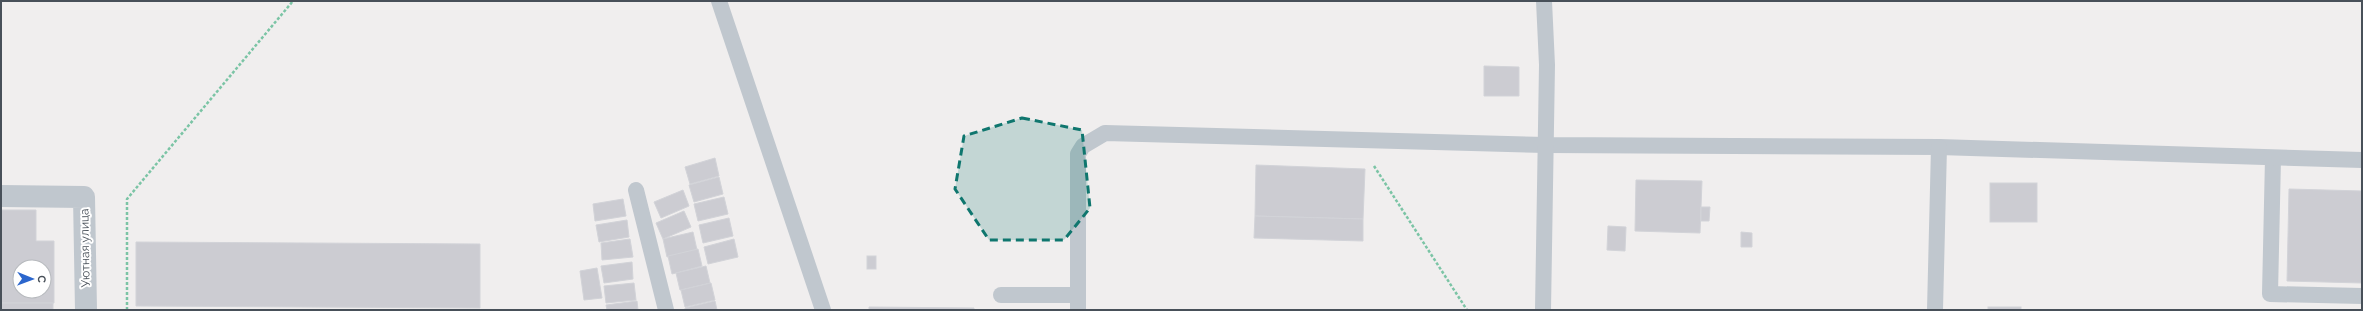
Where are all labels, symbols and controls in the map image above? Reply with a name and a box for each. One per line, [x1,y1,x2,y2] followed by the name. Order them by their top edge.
[77,208,93,288] street label: Уютная улица
[12,259,52,299] north arrow
[35,275,48,284] text: С

